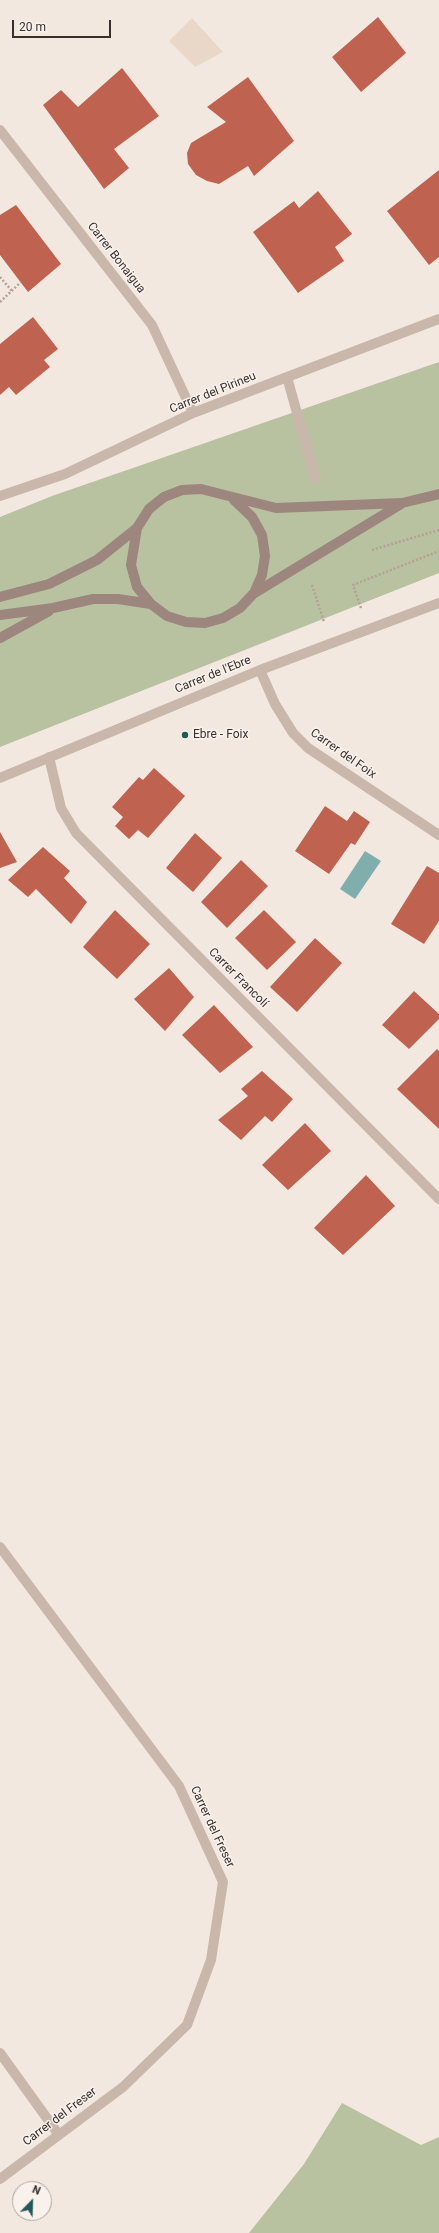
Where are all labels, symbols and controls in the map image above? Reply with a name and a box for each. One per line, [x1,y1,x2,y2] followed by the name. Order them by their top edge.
[14,12,113,38] scale bar
[19,20,46,34] text: 20 m
[84,220,148,296] street label: Carrer Bonaigua
[168,369,258,417] street label: Carrer del Pirineu
[173,653,253,697] street label: Carrer de l'Ebre
[307,726,379,782] street label: Carrer del Foix
[193,728,248,742] place label: Ebre - Foix
[180,730,190,740] marker: Ebre - Foix
[205,945,271,1011] street label: Carrer Francolí
[187,1784,237,1870] street label: Carrer del Freser
[20,2085,100,2149] street label: Carrer del Freser
[12,2181,52,2221] north arrow
[30,2183,43,2198] text: N

